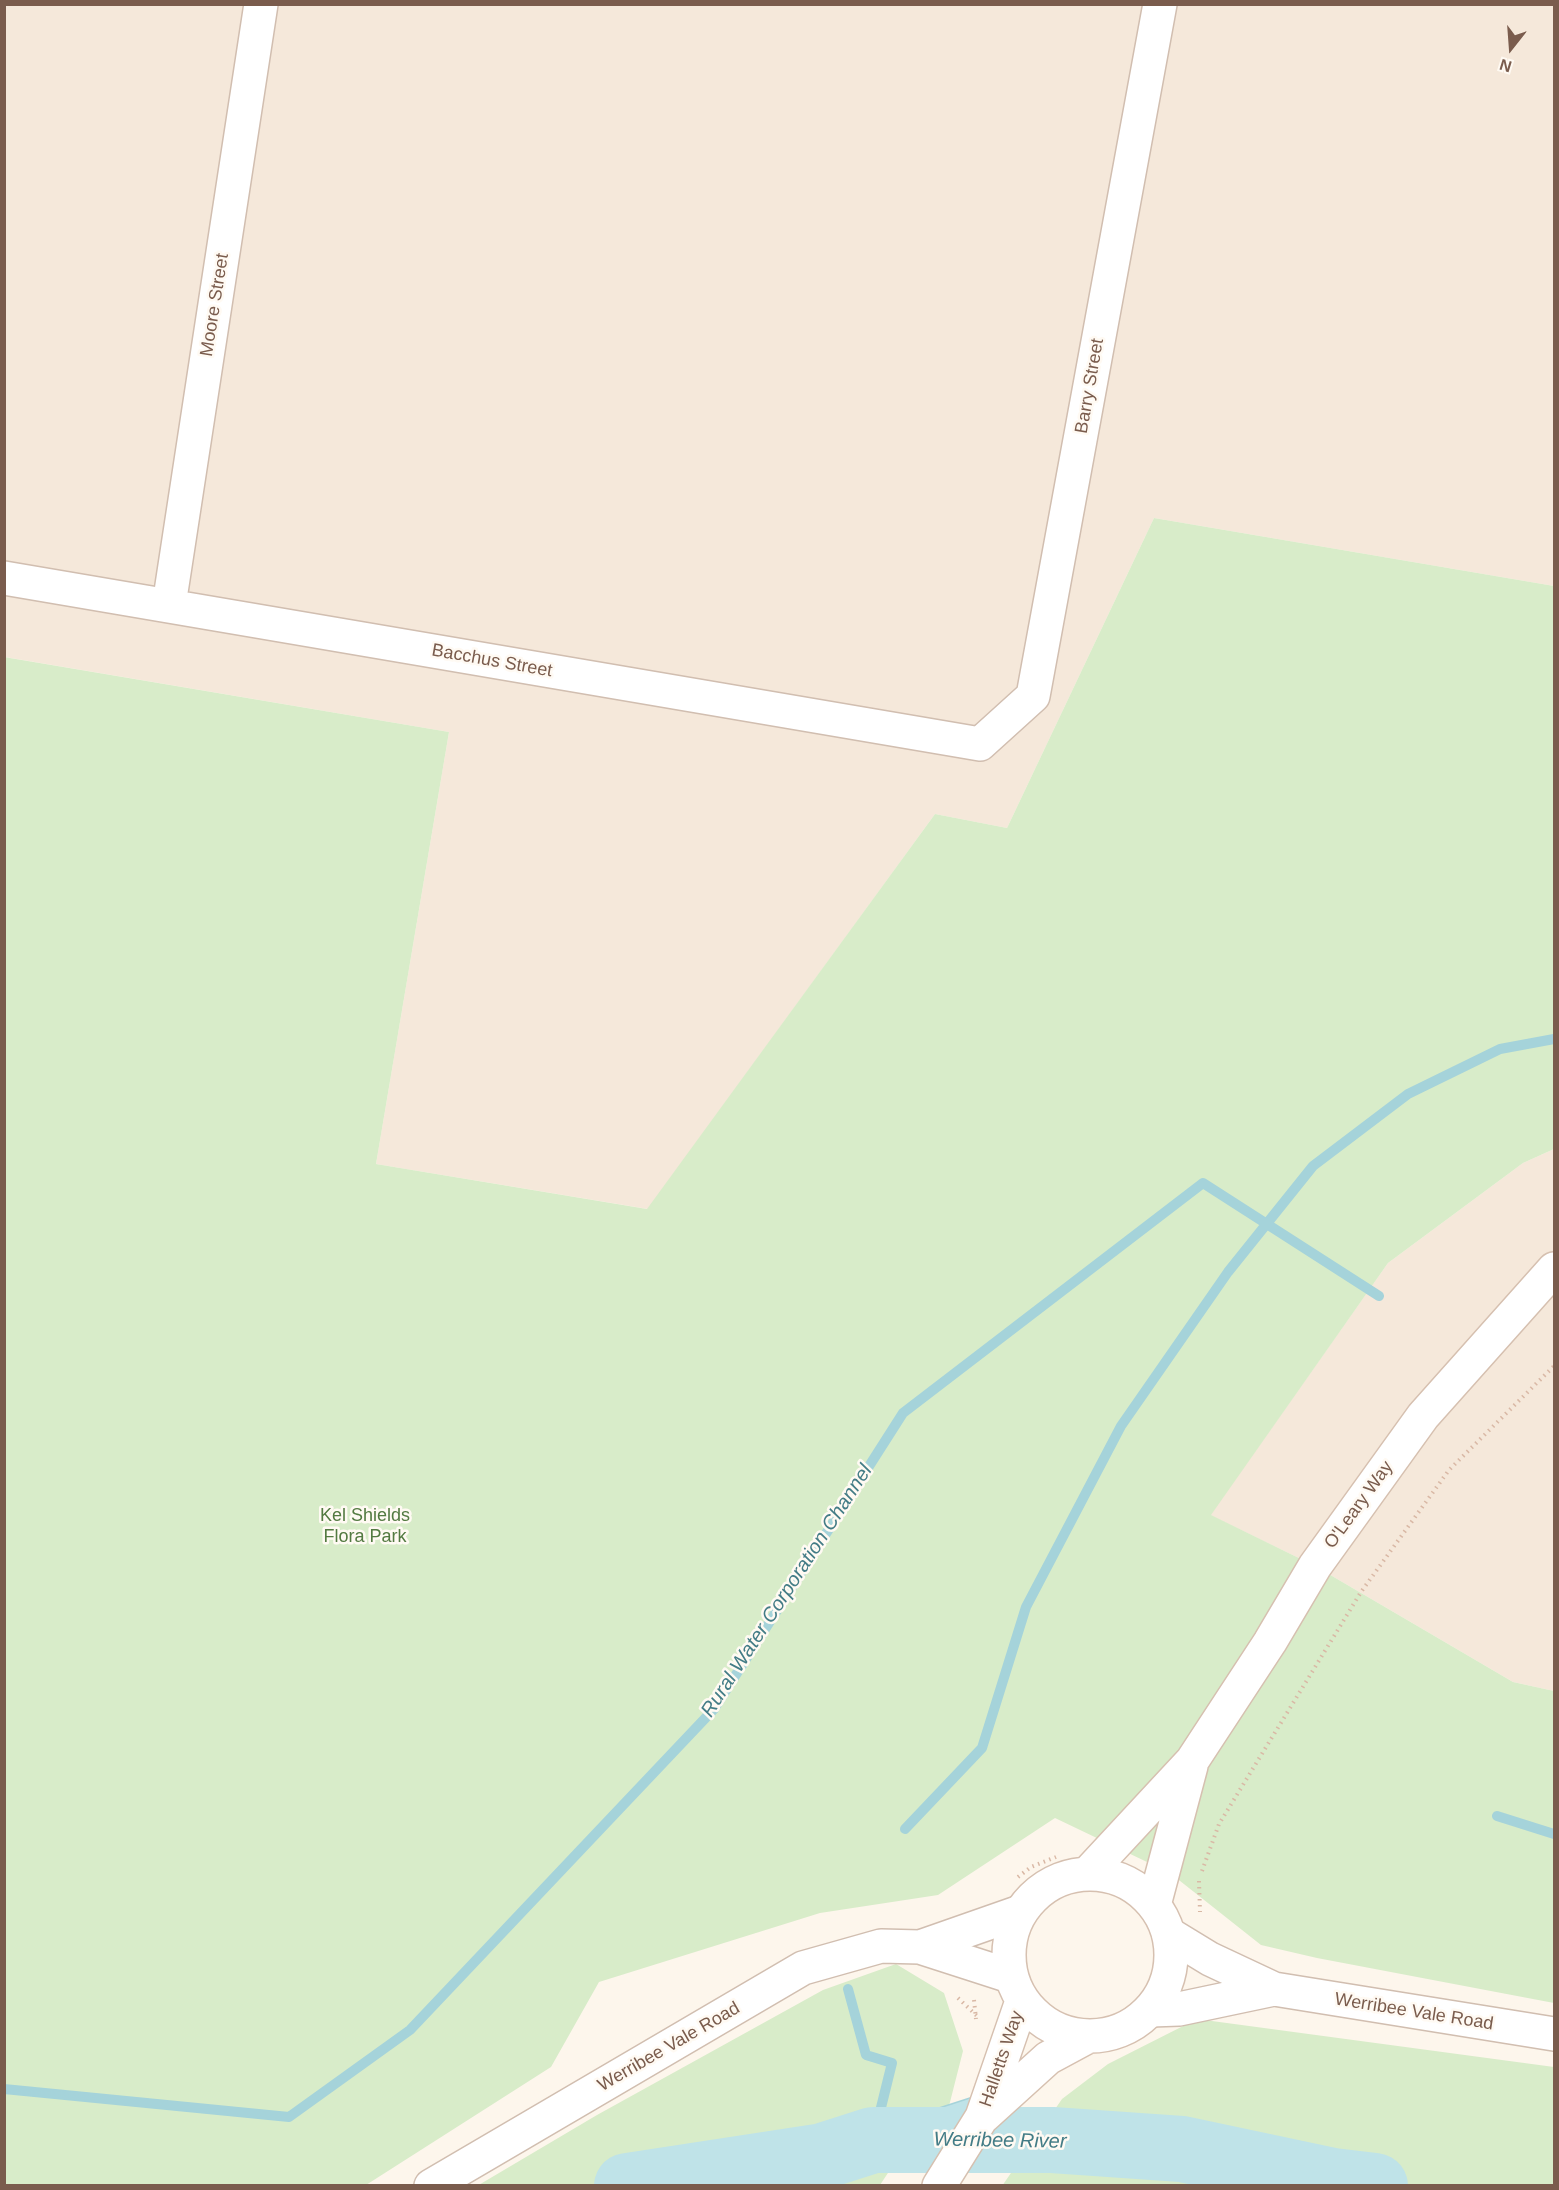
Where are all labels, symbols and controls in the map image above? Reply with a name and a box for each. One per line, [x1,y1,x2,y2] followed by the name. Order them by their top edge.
[1481,18,1541,78] north arrow
[1498,56,1514,76] text: N
[196,252,234,358] street label: Moore Street
[1071,337,1109,435] street label: Barry Street
[430,640,554,682] street label: Bacchus Street
[1320,1457,1398,1553] street label: O'Leary Way
[696,1460,878,1722] water label: Rural Water Corporation Channel
[320,1505,410,1547] park label: Kel Shields Flora Park
[1333,1989,1495,2035] street label: Werribee Vale Road
[594,1998,744,2096] street label: Werribee Vale Road
[975,2008,1029,2110] street label: Halletts Way
[933,2128,1067,2154] water label: Werribee River

